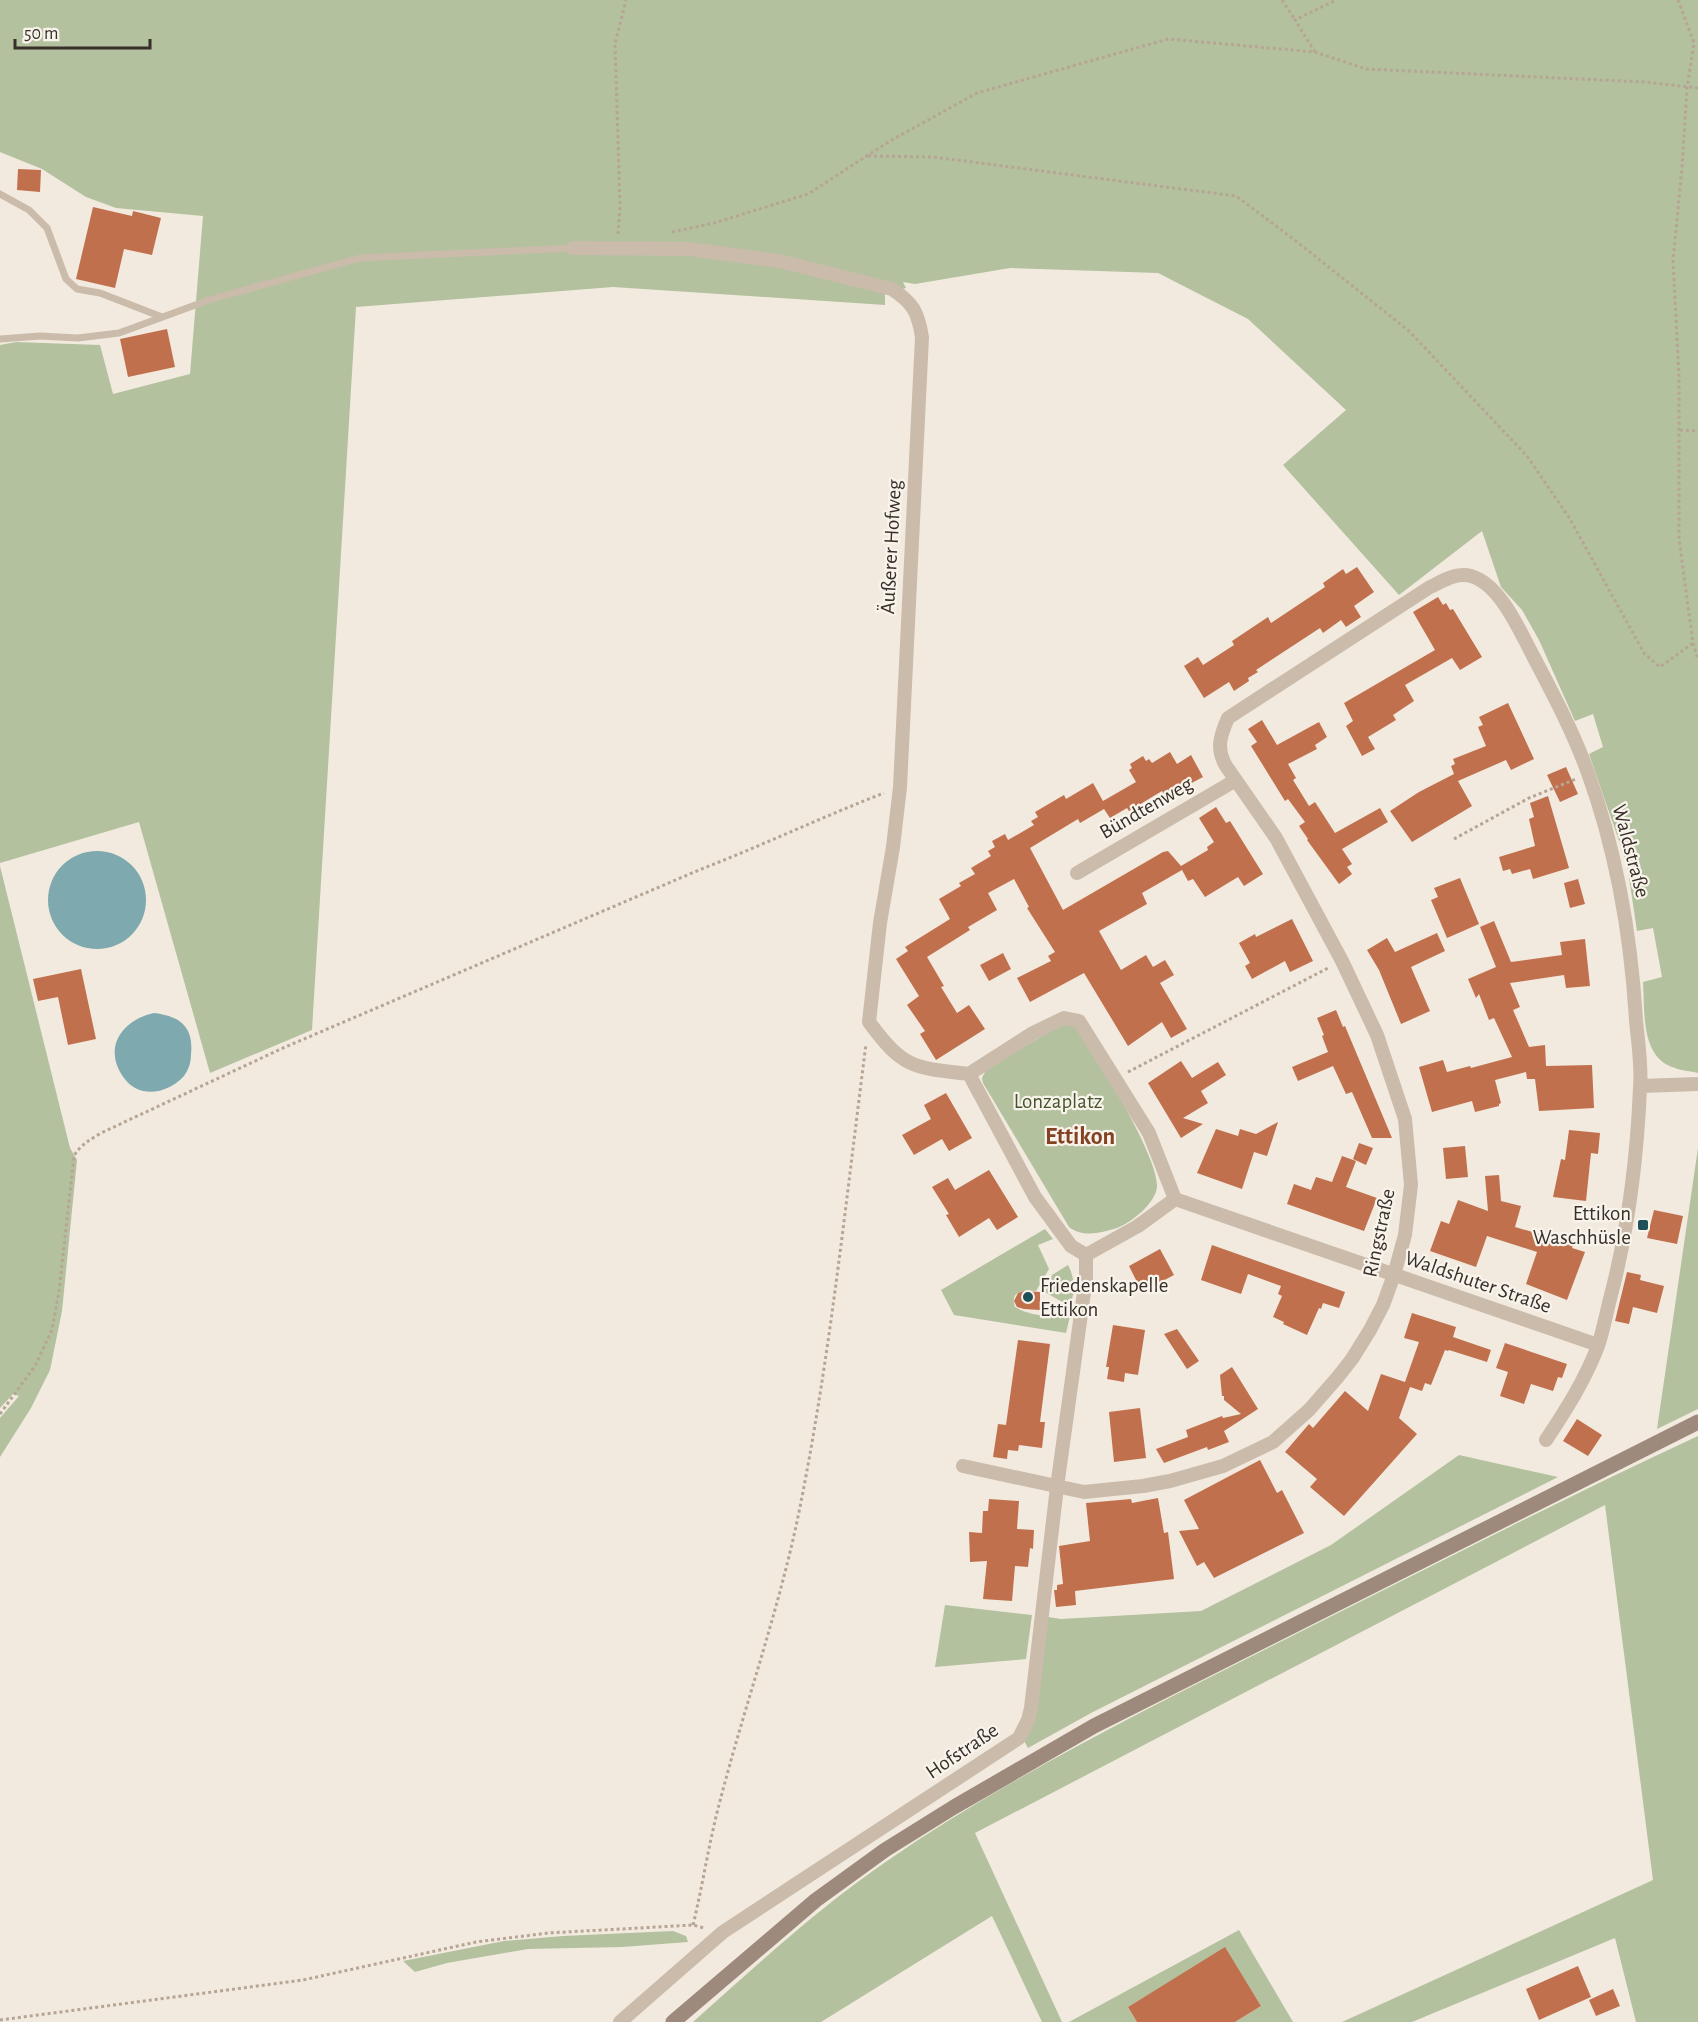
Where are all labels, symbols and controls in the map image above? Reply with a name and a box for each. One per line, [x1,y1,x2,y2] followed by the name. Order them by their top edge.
[15,12,150,50] scale bar
[24,25,58,43] text: 50 m
[876,478,905,615] street label: Äußerer Hofweg
[1096,773,1197,843] street label: Bündtenweg
[1609,802,1653,900] street label: Waldstraße
[1014,1091,1102,1112] park label: Lonzaplatz
[1045,1125,1115,1149] district label: Ettikon
[1359,1187,1399,1279] street label: Ringstraße
[1533,1203,1631,1248] place label: Ettikon Waschhüsle
[1636,1218,1650,1232] marker: Ettikon Waschhüsle
[1402,1247,1554,1317] street label: Waldshuter Straße
[1040,1275,1168,1320] place label: Friedenskapelle Ettikon
[1021,1290,1035,1304] marker: Friedenskapelle Ettikon
[922,1719,1002,1783] street label: Hofstraße

